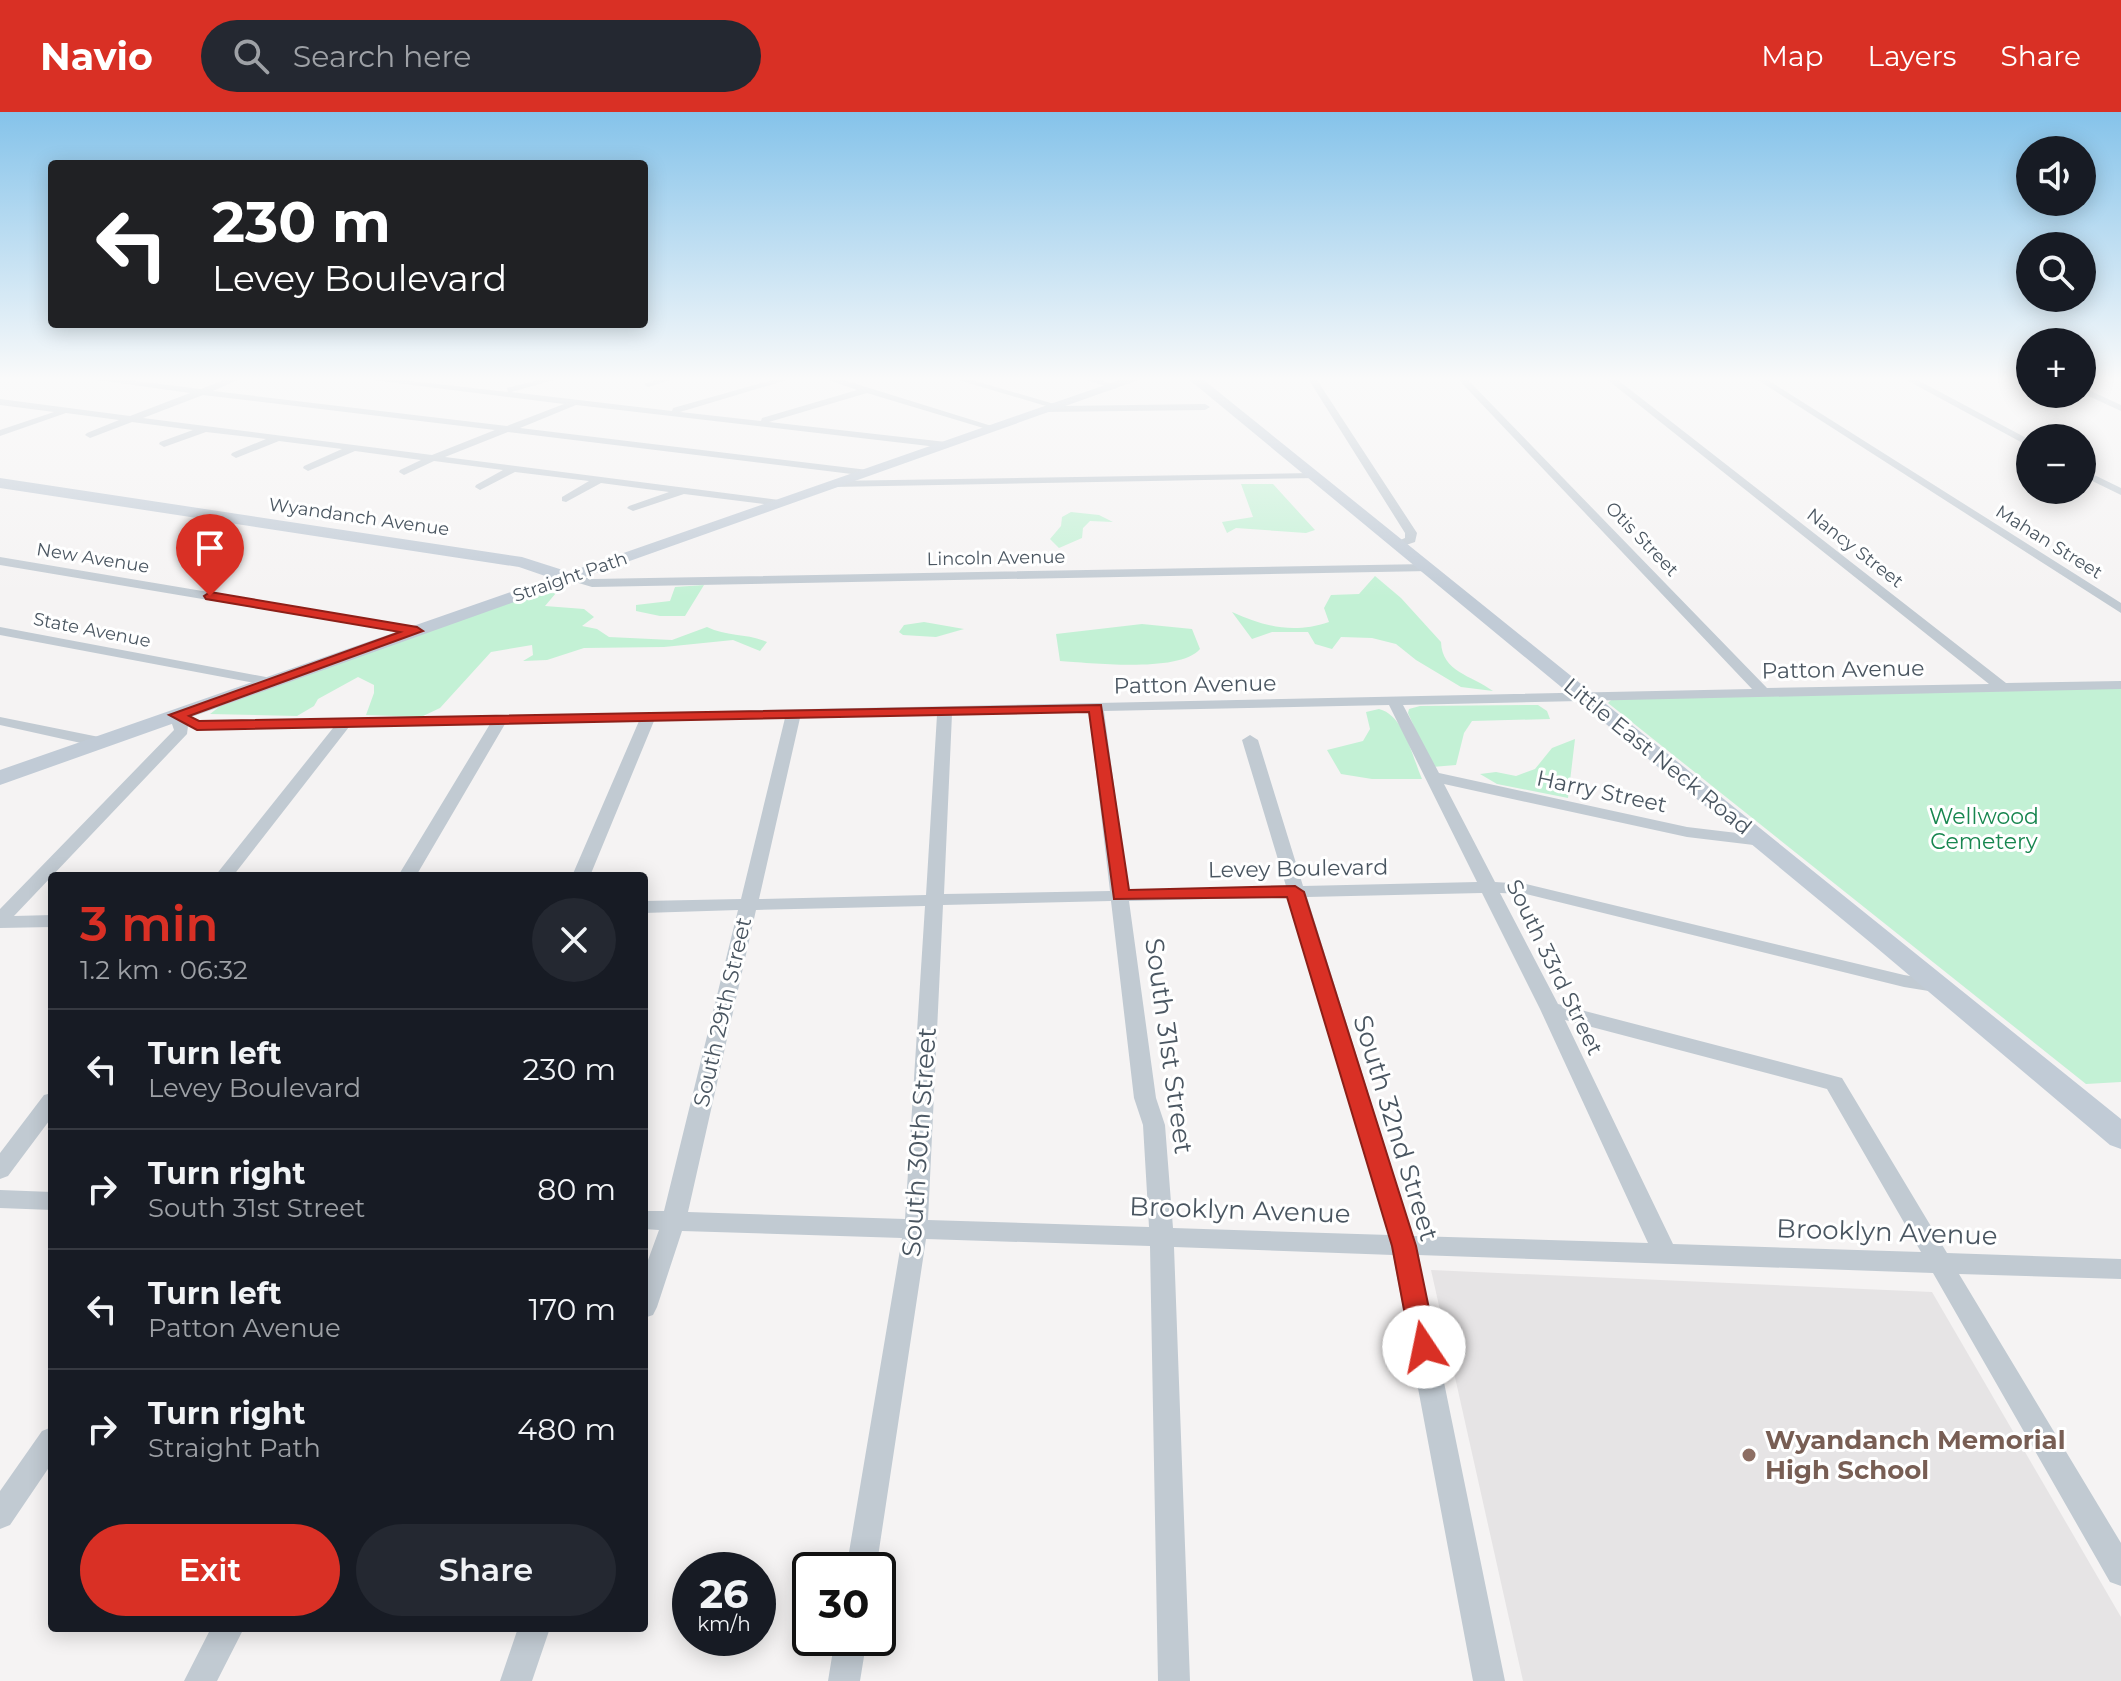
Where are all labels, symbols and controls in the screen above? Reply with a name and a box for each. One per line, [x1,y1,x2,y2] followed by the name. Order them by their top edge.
[201,20,761,92] search box
[40,33,153,80] text: Navio
[229,34,273,78] icon: search
[293,38,471,75] text: Search here
[1761,39,1824,73] text: Map
[1868,39,1957,73] text: Layers
[2001,39,2081,73] text: Share
[2016,136,2096,504] map controls
[2016,136,2096,216] button: sound
[212,188,391,256] text: 230 m
[80,192,184,296] icon: left
[2016,232,2096,312] button: search
[212,256,507,300] text: Levey Boulevard
[2016,328,2096,408] button: +
[2016,424,2096,504] button: −
[267,493,451,541] street label: Wyandanch Avenue
[1601,497,1683,581] street label: Otis Street
[1991,500,2107,584] street label: Mahan Street
[1802,504,1908,592] street label: Nancy Street
[176,514,244,596] pin
[188,526,232,570] icon: arrive
[35,538,151,578] street label: New Avenue
[927,546,1066,570] street label: Lincoln Avenue
[510,547,630,607] street label: Straight Path
[31,608,153,652] street label: State Avenue
[1761,655,1925,684] street label: Patton Avenue
[1113,670,1277,699] street label: Patton Avenue
[1558,672,1757,841] street label: Little East Neck Road
[1534,765,1670,818] street label: Harry Street
[1929,803,2039,855] park label: Wellwood Cemetery
[1208,853,1388,884] street label: Levey Boulevard
[1500,875,1609,1060] street label: South 33rd Street
[80,895,218,953] text: 3 min
[532,898,616,982] button: close
[688,915,757,1110] street label: South 29th Street
[1138,936,1200,1156] street label: South 31st Street
[80,954,248,986] text: 1.2 km · 06:32
[1346,1011,1446,1245] street label: South 32nd Street
[895,1026,943,1258] street label: South 30th Street
[148,1035,281,1072] text: Turn left
[80,1047,124,1091] icon: left
[522,1051,616,1088] text: 230 m
[148,1072,361,1104] text: Levey Boulevard
[148,1155,305,1192] text: Turn right
[80,1167,124,1211] icon: right
[537,1171,616,1208] text: 80 m
[1129,1190,1351,1230] street label: Brooklyn Avenue
[148,1192,365,1224] text: South 31st Street
[1776,1212,1998,1252] street label: Brooklyn Avenue
[148,1275,281,1312] text: Turn left
[80,1287,124,1331] icon: left
[529,1291,616,1328] text: 170 m
[1382,1305,1466,1389] position arrow
[148,1312,341,1344] text: Patton Avenue
[148,1395,305,1432] text: Turn right
[80,1407,124,1451] icon: right
[517,1411,616,1448] text: 480 m
[1765,1424,2065,1486] place label: Wyandanch Memorial High School
[148,1432,321,1464] text: Straight Path
[1740,1446,1758,1464] marker: Wyandanch Memorial High School
[80,1524,340,1616] button: Exit
[356,1524,616,1616] button: Share
[792,1552,896,1656] speed limit sign: 30
[699,1569,749,1618] text: 26
[697,1612,751,1636] text: km/h

